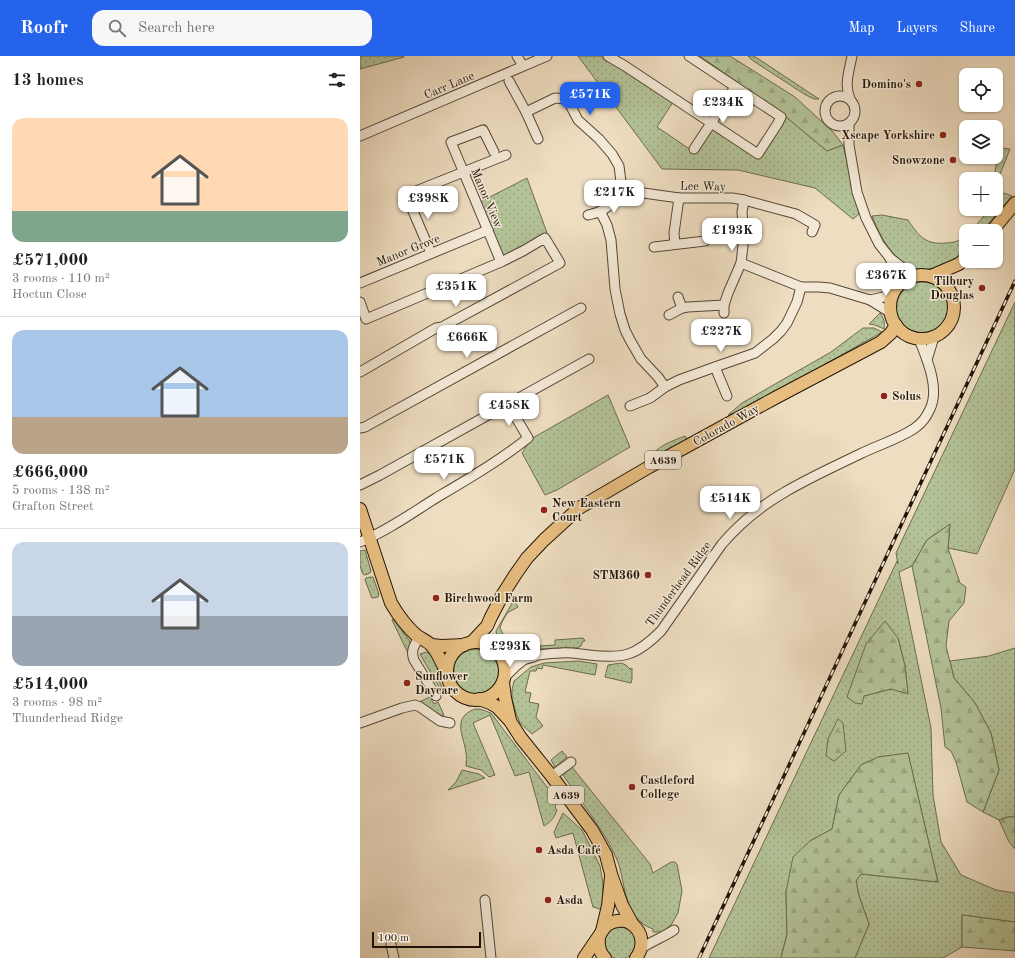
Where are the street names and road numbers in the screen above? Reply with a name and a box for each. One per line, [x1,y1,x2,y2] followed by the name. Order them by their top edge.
[423,70,477,102] street label: Carr Lane
[468,167,504,231] street label: Manor View
[680,181,727,193] street label: Lee Way
[375,233,442,269] street label: Manor Grove
[691,402,762,449] street label: Colorado Way
[645,451,681,469] road number: A639
[644,539,714,630] street label: Thunderhead Ridge
[548,786,584,804] road number: A639

